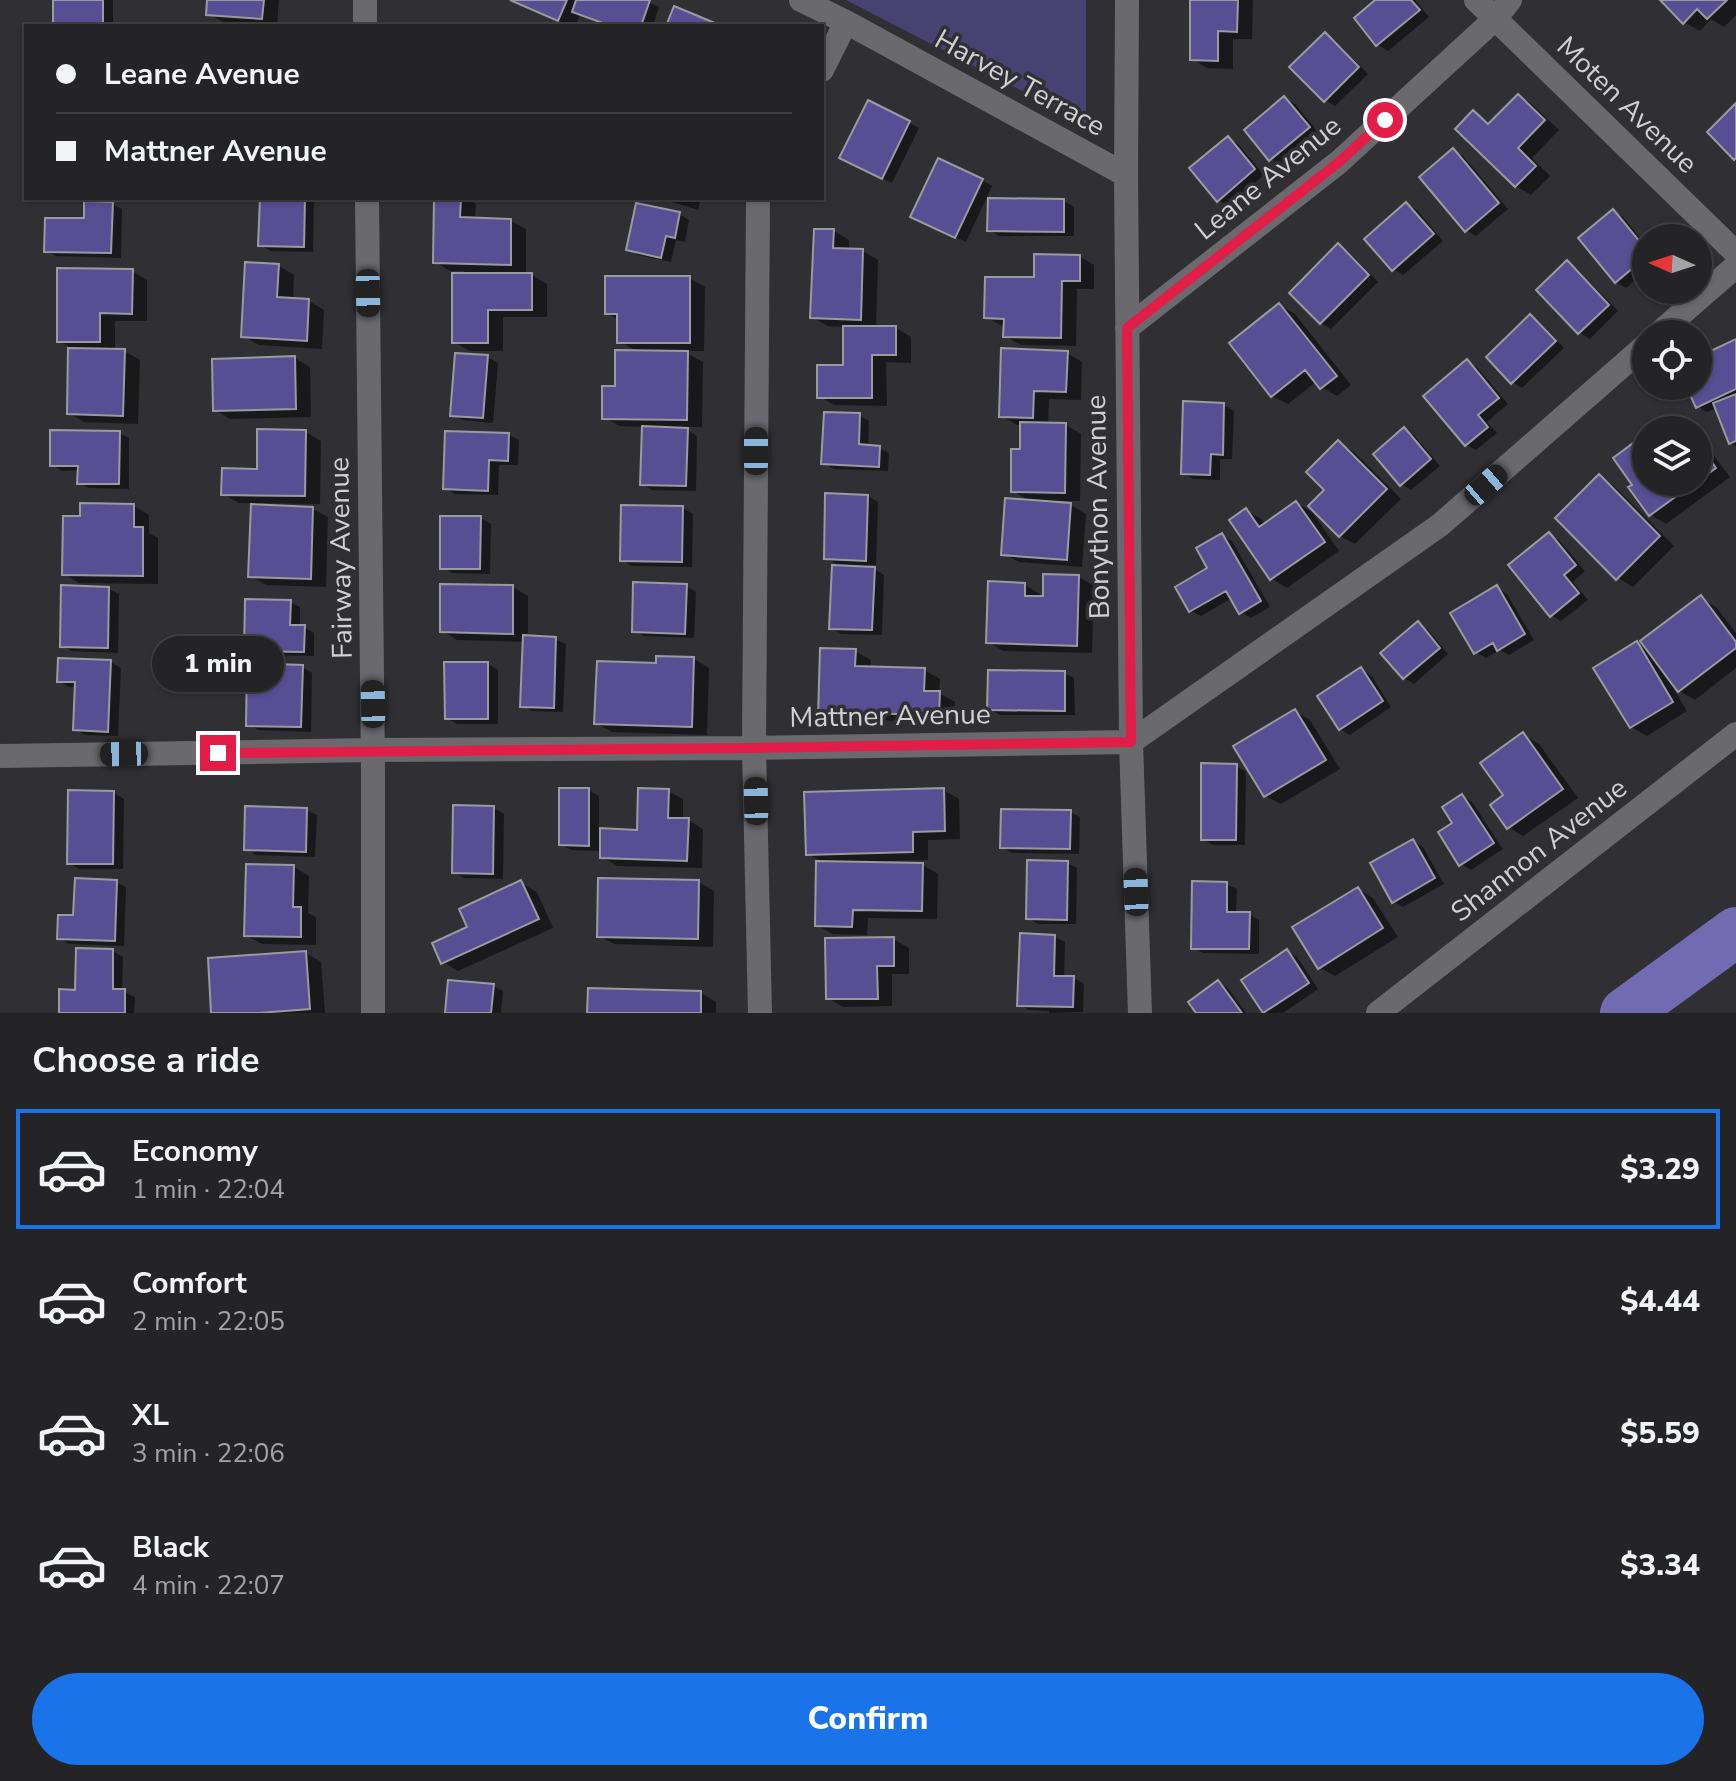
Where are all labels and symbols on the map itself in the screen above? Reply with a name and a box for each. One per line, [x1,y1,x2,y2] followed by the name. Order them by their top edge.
[928,20,1112,146] street label: Harvey Terrace
[1548,28,1706,182] street label: Moten Avenue
[1367,102,1403,138] route start
[1187,107,1349,249] street label: Leane Avenue
[1632,224,1712,304] north arrow
[356,269,380,317] car
[1077,394,1119,620] street label: Bonython Avenue
[744,427,768,475] car
[320,457,362,659] street label: Fairway Avenue
[1460,460,1512,510] car
[152,637,284,693] callout: 1 min
[361,680,385,728] car
[789,695,991,737] street label: Mattner Avenue
[200,735,236,771] route end
[100,742,148,766] car
[1443,769,1635,931] street label: Shannon Avenue
[744,777,768,825] car
[1123,868,1149,916] car

